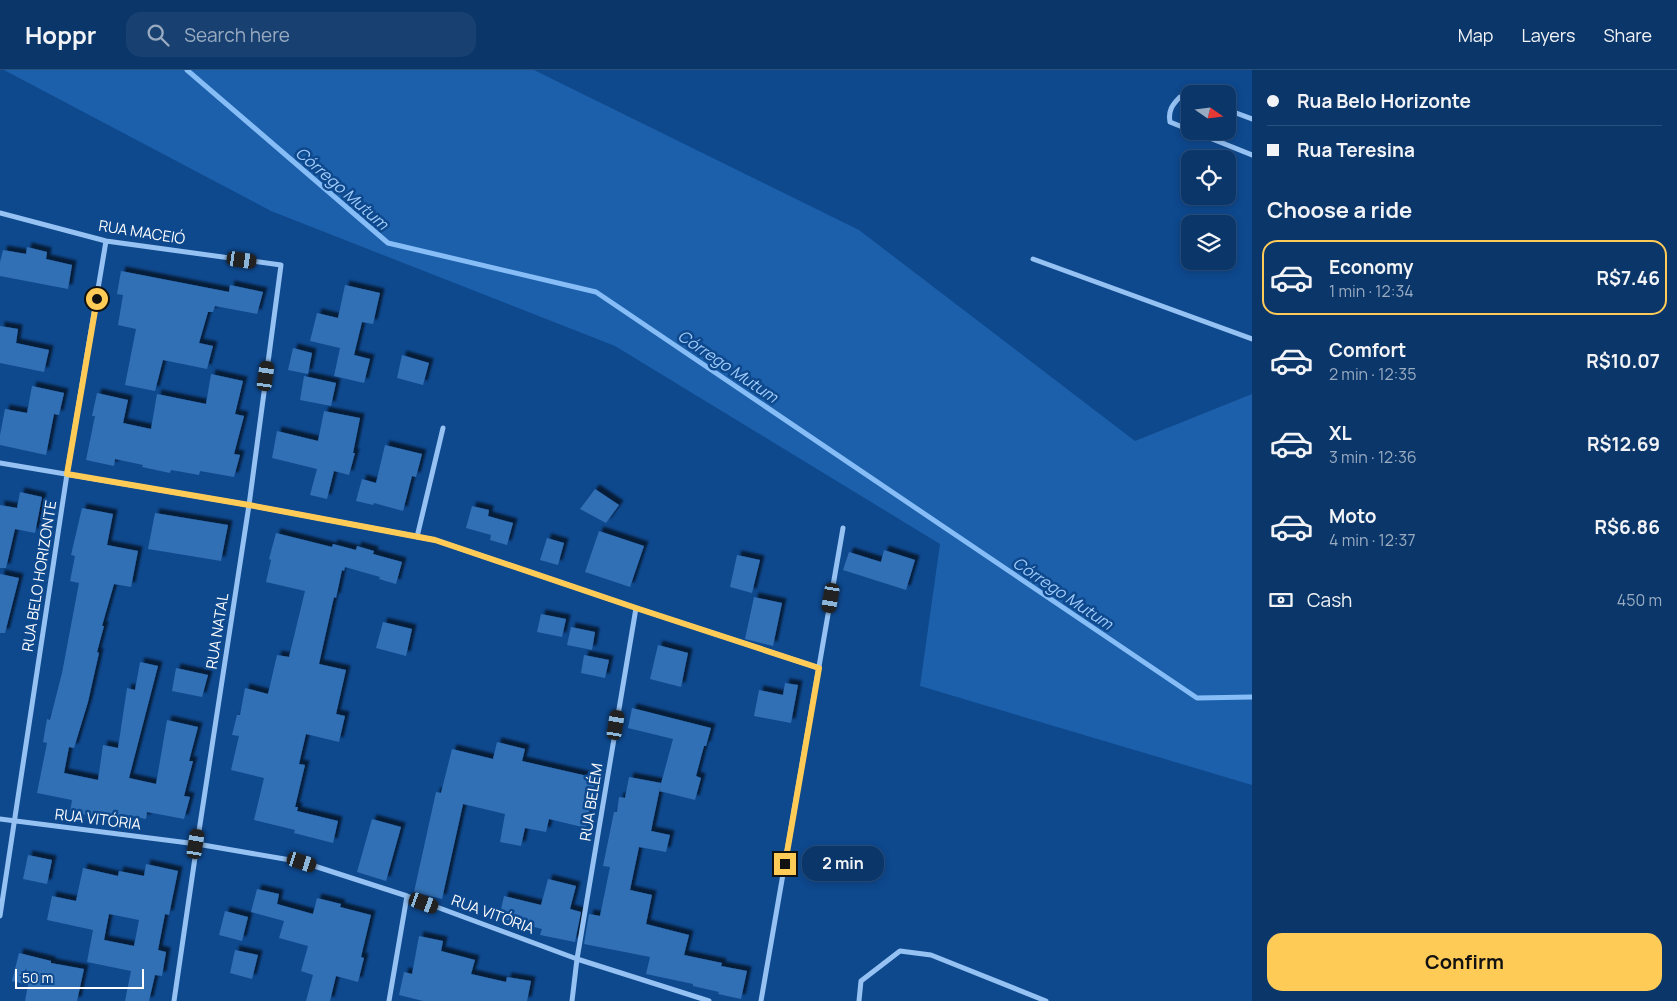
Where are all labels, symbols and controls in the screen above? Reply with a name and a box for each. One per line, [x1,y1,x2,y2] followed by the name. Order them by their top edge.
[126,12,476,57] search box
[25,18,96,51] text: Hoppr
[144,21,172,49] icon: search
[184,22,290,48] text: Search here
[1458,23,1493,47] text: Map
[1521,23,1575,47] text: Layers
[1603,23,1652,47] text: Share
[1181,85,1236,140] north arrow
[1181,85,1236,270] map controls
[1297,88,1471,114] text: Rua Belo Horizonte
[1297,137,1415,163] text: Rua Teresina
[291,142,394,235] water label: Córrego Mutum
[1181,150,1236,205] button: locate
[1267,195,1412,225] text: Choose a ride
[97,215,187,249] street label: RUA MACEIÓ
[1181,215,1236,270] button: layers
[226,250,257,270] car
[1329,254,1413,280] text: Economy
[1269,255,1314,300] icon: car
[1597,265,1660,291] text: R$7.46
[1329,280,1414,302] text: 1 min · 12:34
[86,288,108,310] route start
[674,324,784,408] water label: Córrego Mutum
[1329,337,1406,363] text: Comfort
[1269,338,1314,383] icon: car
[1586,348,1660,374] text: R$10.07
[256,360,275,392] car
[1329,363,1416,385] text: 2 min · 12:35
[1329,420,1352,446] text: XL
[1269,421,1314,466] icon: car
[1587,431,1660,457] text: R$12.69
[1329,446,1417,468] text: 3 min · 12:36
[17,499,61,653] street label: RUA BELO HORIZONTE
[1329,503,1376,529] text: Moto
[1269,504,1314,549] icon: car
[1595,514,1660,540] text: R$6.86
[1329,529,1416,551] text: 4 min · 12:37
[1009,551,1119,635] water label: Córrego Mutum
[821,582,840,614] car
[1267,586,1295,614] icon: cash
[1307,587,1352,613] text: Cash
[1617,589,1662,611] text: 450 m
[201,591,233,671] street label: RUA NATAL
[606,709,625,741] car
[574,762,608,842] street label: RUA BELÉM
[54,803,143,835] street label: RUA VITÓRIA
[186,828,205,860] car
[802,846,885,882] callout: 2 min
[285,850,318,874] car
[822,852,864,874] text: 2 min
[774,853,796,875] route end
[449,889,538,939] street label: RUA VITÓRIA
[407,891,440,915] car
[1267,933,1662,991] button: Confirm
[15,966,144,989] scale bar
[22,968,53,987] text: 50 m

